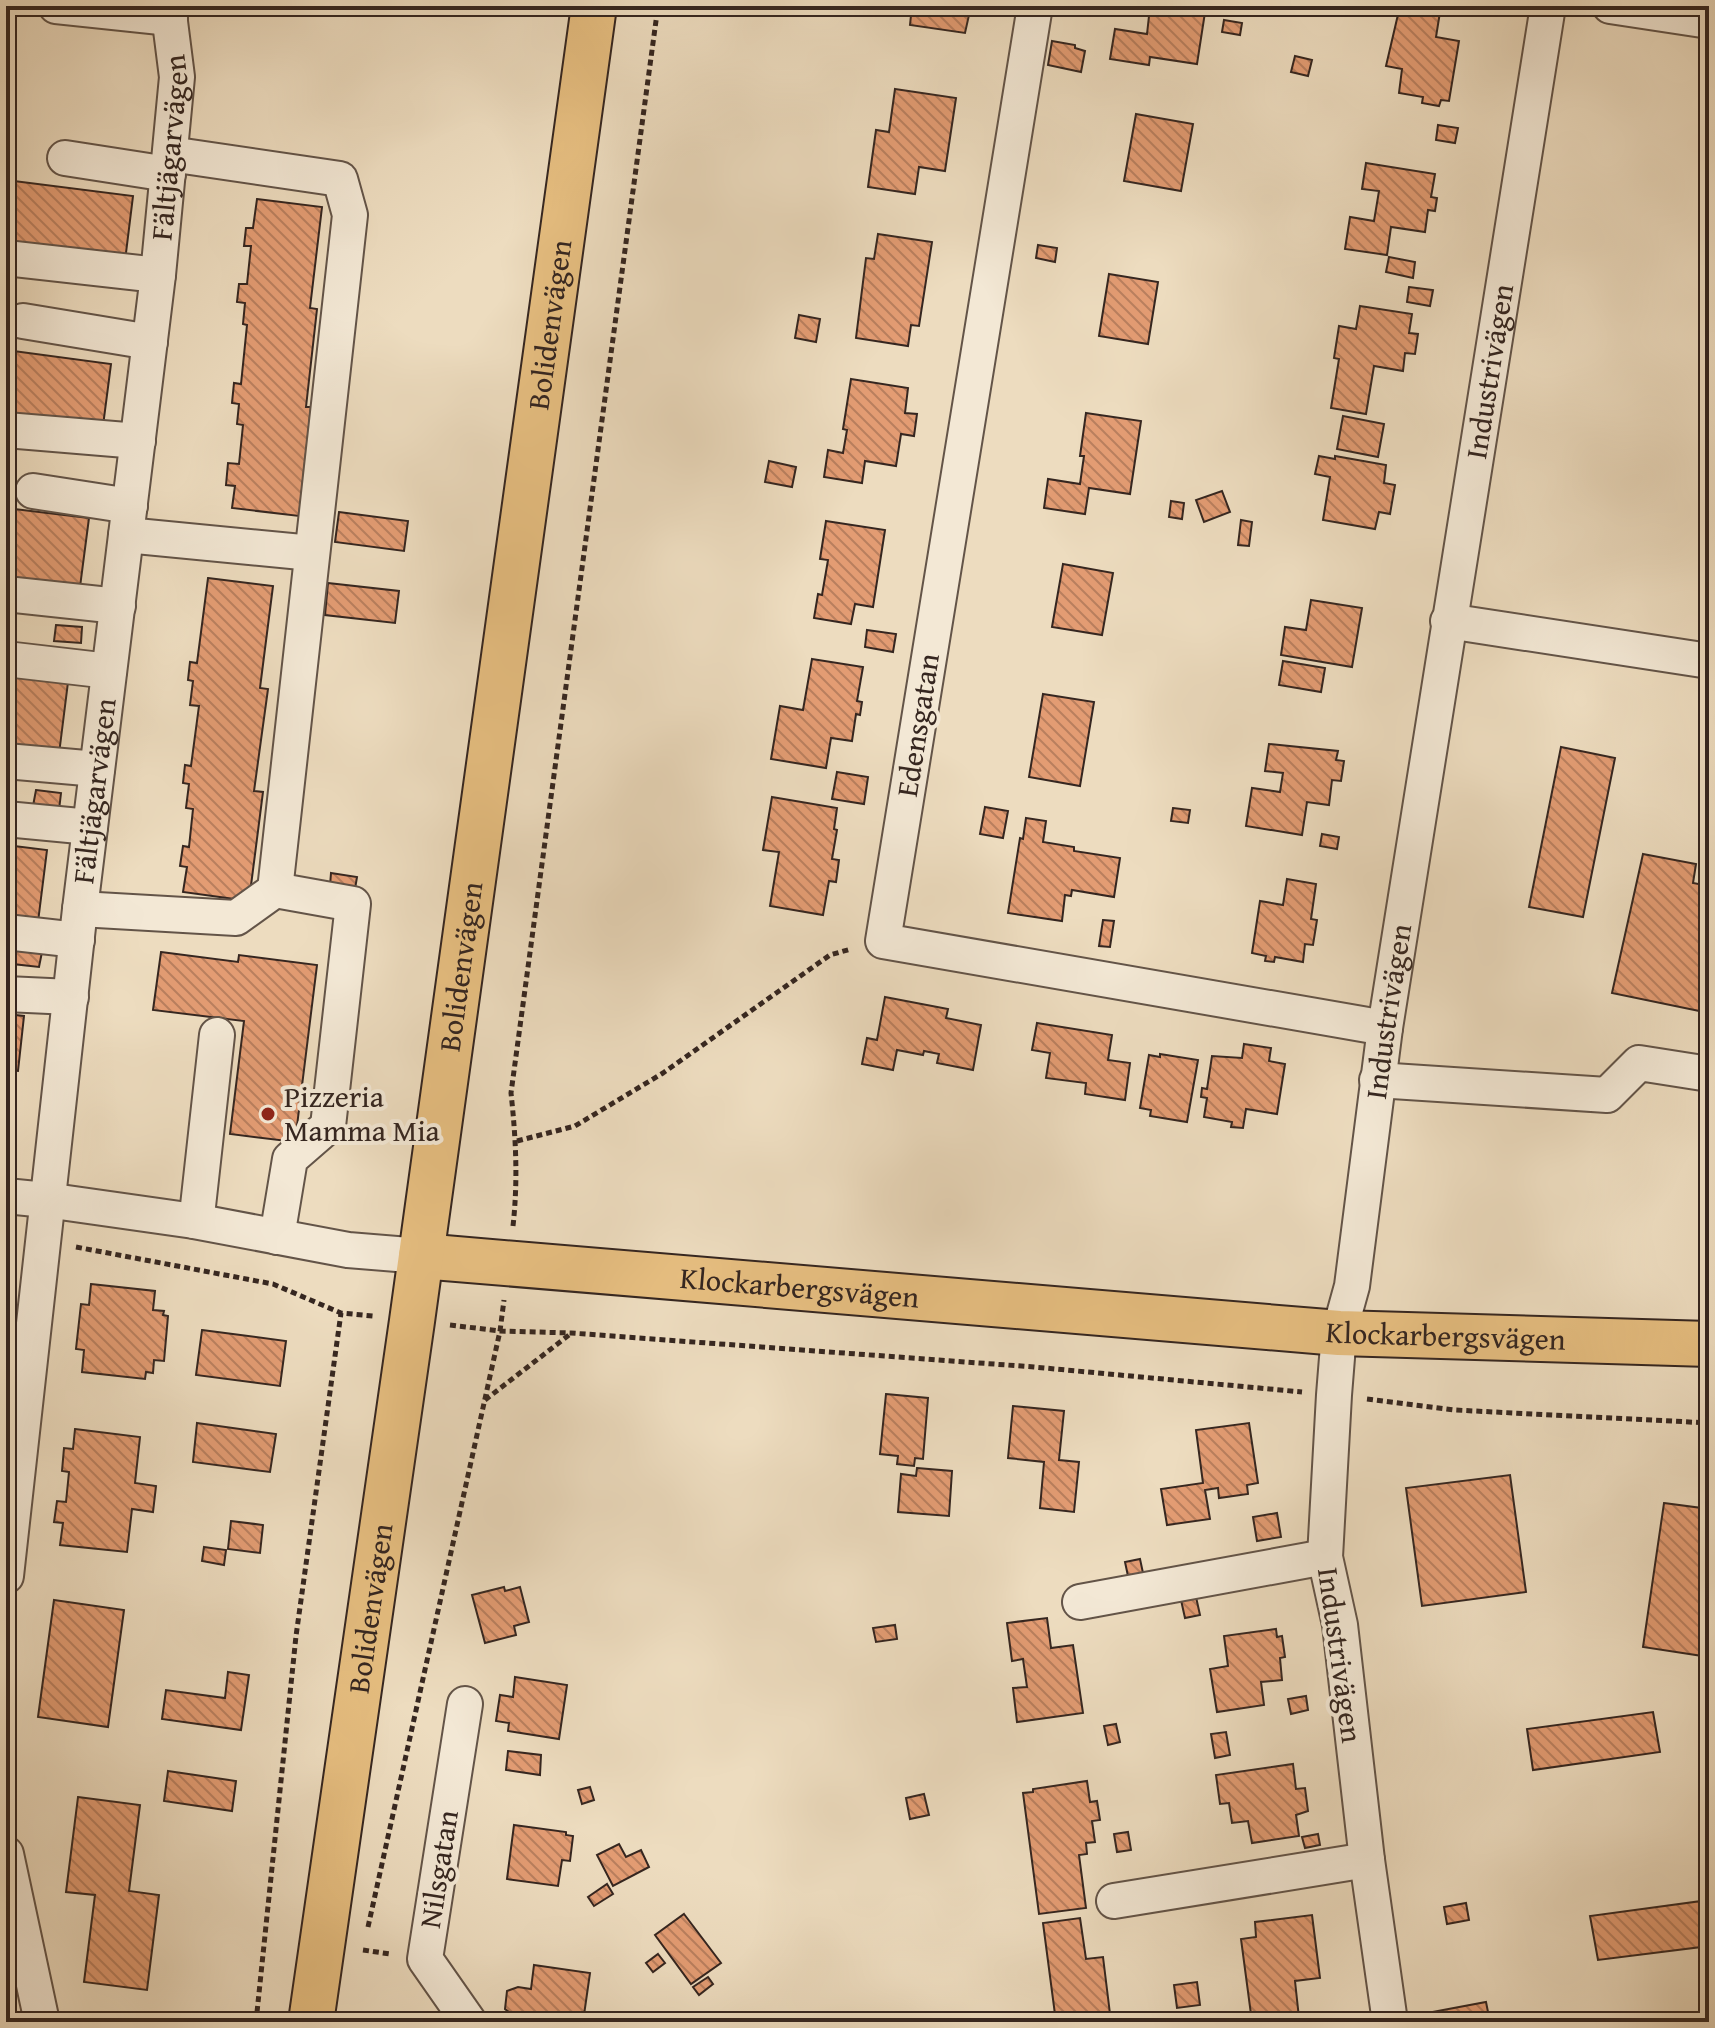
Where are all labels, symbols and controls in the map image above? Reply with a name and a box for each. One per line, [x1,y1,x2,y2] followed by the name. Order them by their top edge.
[138,52,198,242] street label: Fältjägarvägen
[515,237,582,412] street label: Bolidenvägen
[1453,280,1524,462] street label: Industrivägen
[884,650,950,800] street label: Edensgatan
[60,695,127,886] street label: Fältjägarvägen
[427,879,494,1054] street label: Bolidenvägen
[1353,920,1422,1102] street label: Industrivägen
[284,1074,440,1152] place label: Pizzeria Mamma Mia
[259,1105,277,1123] marker: Pizzeria Mamma Mia
[678,1255,921,1319] street label: Klockarbergsvägen
[1324,1309,1567,1361] street label: Klockarbergsvägen
[336,1520,404,1696] street label: Bolidenvägen
[1307,1564,1375,1745] street label: Industrivägen
[407,1806,469,1931] street label: Nilsgatan

